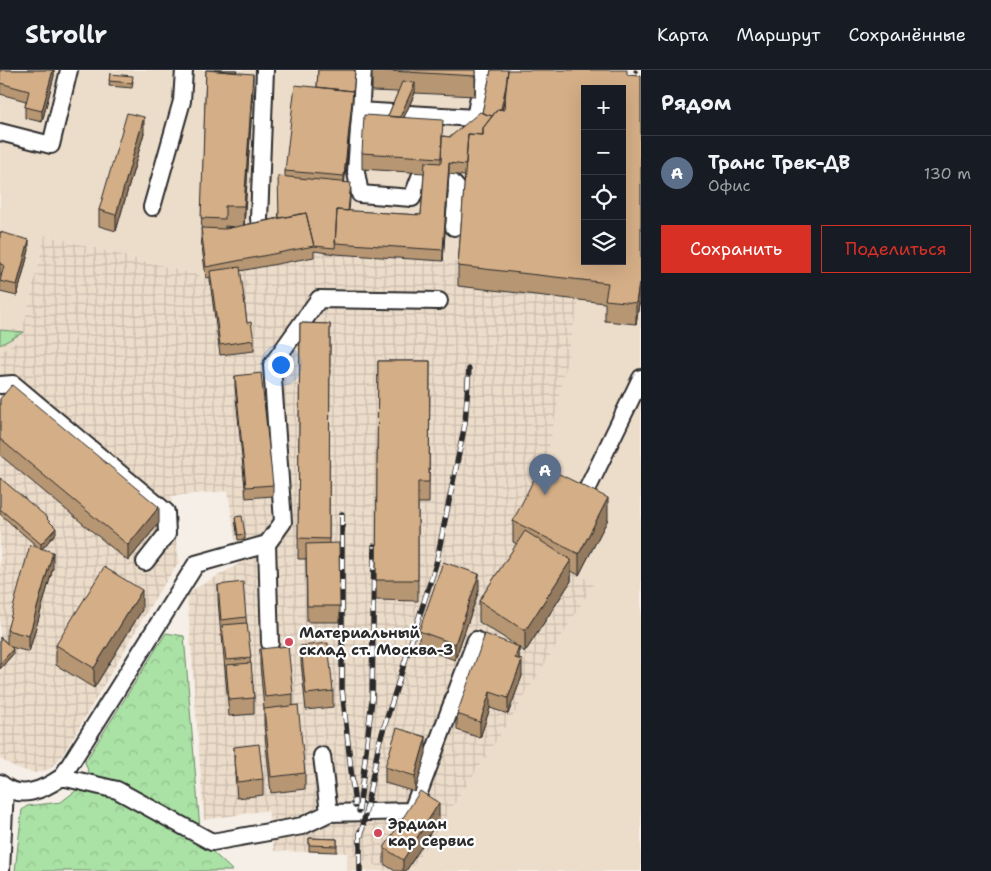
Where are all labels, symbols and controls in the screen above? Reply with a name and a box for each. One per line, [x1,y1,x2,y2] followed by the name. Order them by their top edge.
[25,19,107,51] text: Strollr
[657,23,708,47] text: Карта
[736,23,820,47] text: Маршрут
[848,23,966,47] text: Сохранённые
[581,85,626,265] map controls
[581,85,626,130] button: +
[661,89,731,117] text: Рядом
[581,130,626,175] button: −
[708,150,850,175] text: Транс Трек-ДВ
[671,163,683,184] text: A
[924,163,971,184] text: 130 m
[581,175,626,220] button: locate
[708,175,750,196] text: Офис
[581,220,626,265] button: layers
[661,225,811,273] button: Сохранить
[821,225,971,273] button: Поделиться
[268,352,294,378] your location
[529,454,561,495] pin: A
[299,623,453,660] place label: Материальный склад ст. Москва-3
[283,636,295,648] marker: Материальный склад ст. Москва-3
[388,814,475,851] place label: Эрдиан кар сервис
[372,827,384,839] marker: Эрдиан кар сервис

